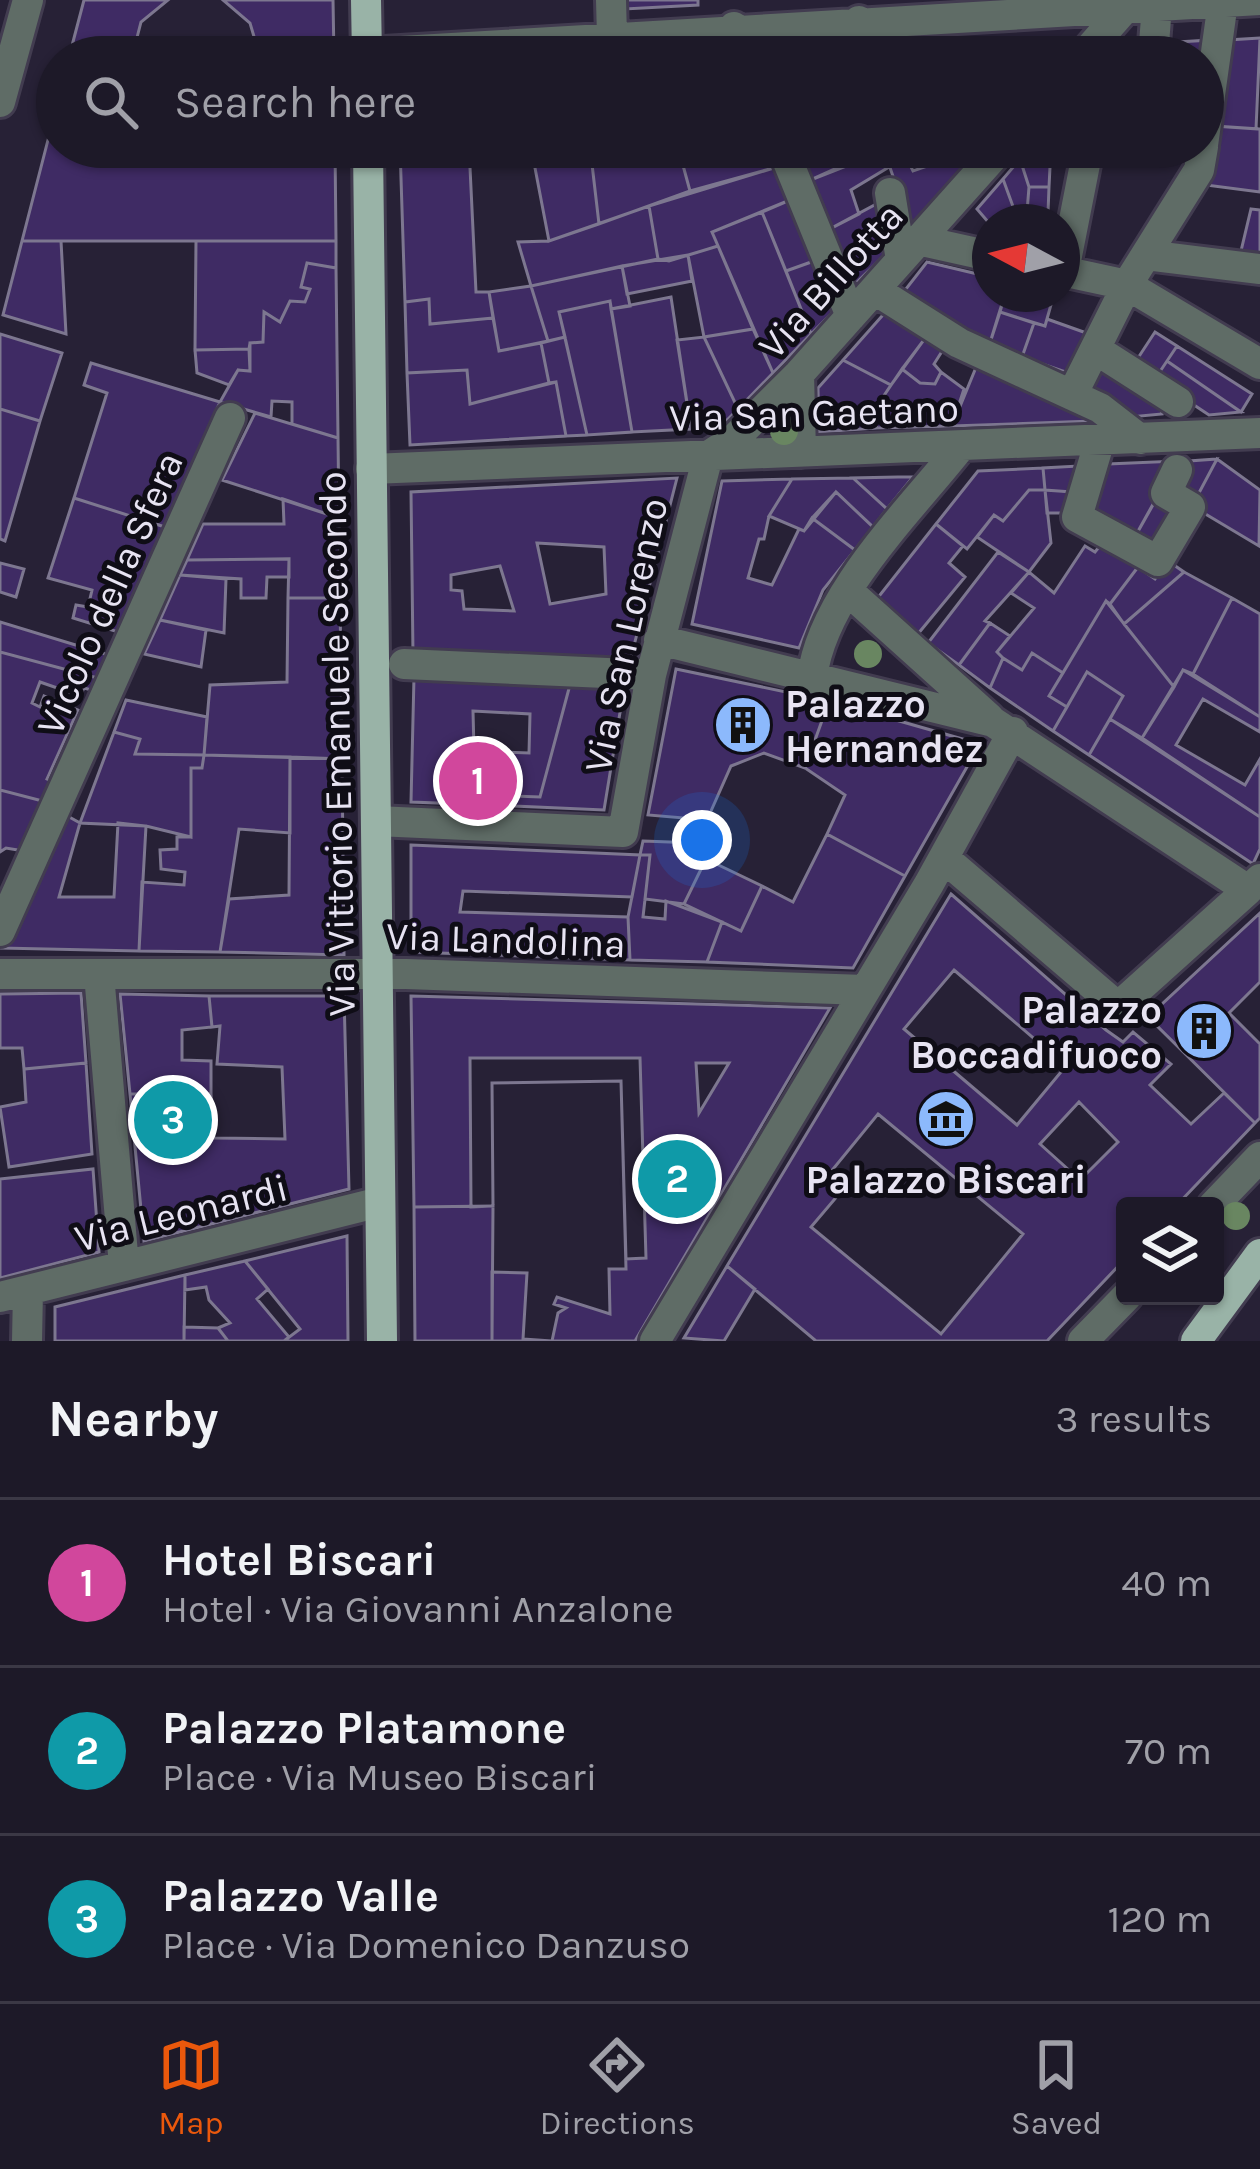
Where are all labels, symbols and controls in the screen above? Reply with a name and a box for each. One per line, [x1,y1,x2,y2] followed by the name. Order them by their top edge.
[36,36,1224,168] search box
[78,69,144,135] icon: search
[174,76,416,128] text: Search here
[749,193,913,368] street label: Via Billotta
[972,204,1080,312] north arrow
[668,385,960,441] street label: Via San Gaetano
[27,445,193,742] street label: Vicolo della Sfera
[309,471,365,1017] street label: Via Vittorio Emanuele Secondo
[574,494,677,777] street label: Via San Lorenzo
[785,681,984,772] place label: Palazzo Hernandez
[712,694,774,756] building icon: Palazzo Hernandez
[439,736,517,826] pin: 1
[672,810,732,870] your location
[385,913,626,967] street label: Via Landolina
[910,987,1162,1078] place label: Palazzo Boccadifuoco
[1173,1000,1235,1062] building icon: Palazzo Boccadifuoco
[134,1075,212,1165] pin: 3
[915,1088,977,1150] museum icon: Palazzo Biscari
[638,1134,716,1224] pin: 2
[806,1157,1086,1203] place label: Palazzo Biscari
[70,1164,292,1262] street label: Via Leonardi
[1116,1197,1224,1305] map controls
[1116,1197,1224,1305] button: layers
[48,1389,218,1449] text: Nearby
[1055,1396,1212,1442] text: 3 results
[162,1534,436,1586] text: Hotel Biscari
[80,1560,94,1606] text: 1
[1121,1560,1212,1606] text: 40 m
[162,1586,674,1632] text: Hotel · Via Giovanni Anzalone
[162,1702,566,1754] text: Palazzo Platamone
[75,1728,99,1774] text: 2
[1125,1728,1212,1774] text: 70 m
[162,1754,597,1800] text: Place · Via Museo Biscari
[162,1870,439,1922] text: Palazzo Valle
[75,1896,99,1942] text: 3
[1108,1896,1212,1942] text: 120 m
[162,1922,690,1968] text: Place · Via Domenico Danzuso
[158,2032,224,2142] tab: Map
[540,2032,695,2142] tab: Directions
[1011,2032,1102,2142] tab: Saved

